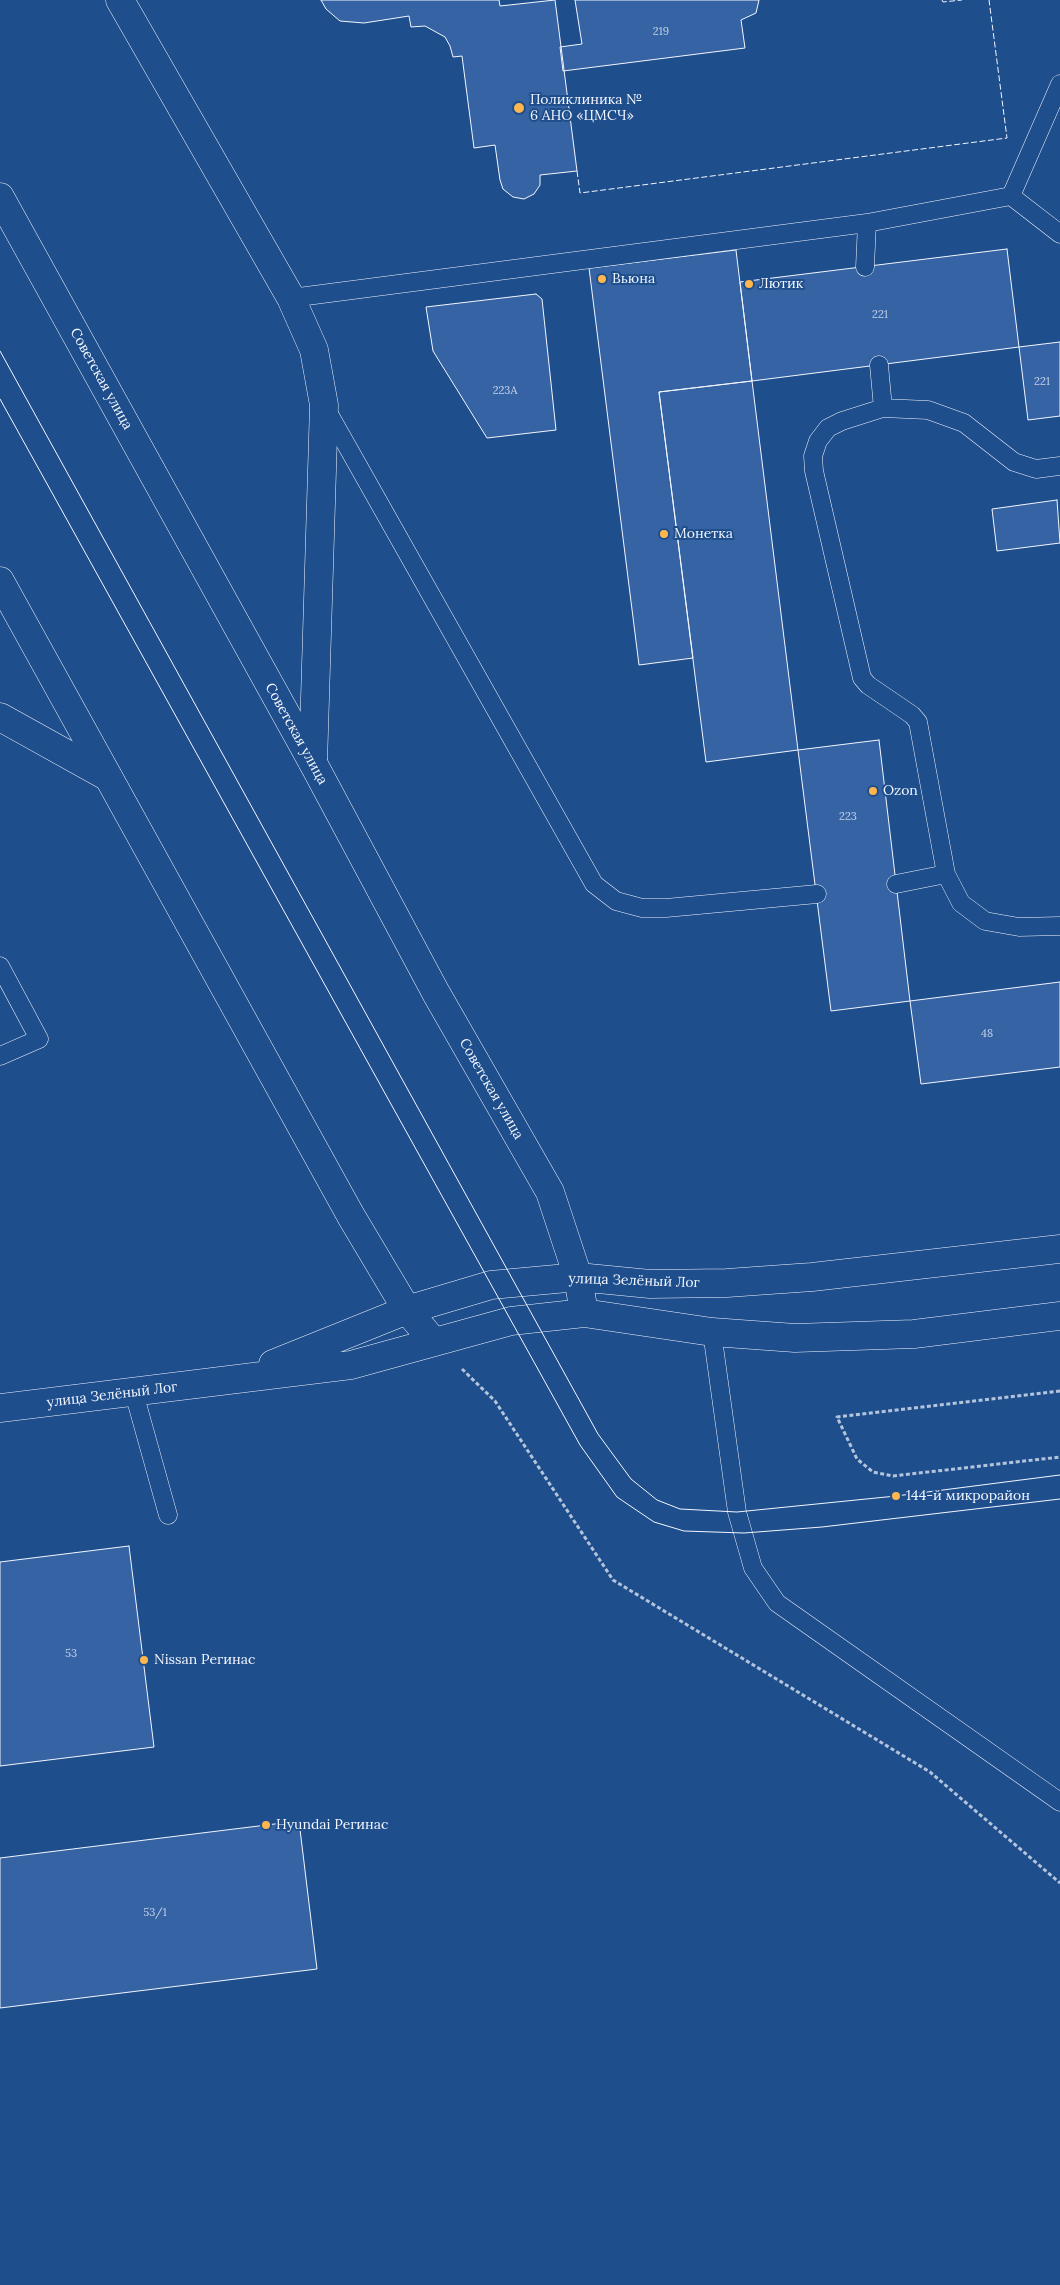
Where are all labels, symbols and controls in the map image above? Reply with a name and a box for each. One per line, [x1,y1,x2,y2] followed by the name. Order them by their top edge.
[653,25,669,39] house number: 219
[530,92,642,124] place label: Поликлиника № 6 АНО «ЦМСЧ»
[512,101,526,115] marker: Поликлиника № 6 АНО «ЦМСЧ»
[612,271,655,287] place label: Вьюна
[596,273,608,285] marker: Вьюна
[759,276,803,292] place label: Лютик
[743,278,755,290] marker: Лютик
[872,308,888,322] house number: 221
[66,325,136,433] street label: Советская улица
[1034,375,1050,389] house number: 221
[493,384,517,398] house number: 223А
[674,526,733,542] place label: Монетка
[658,528,670,540] marker: Монетка
[261,680,331,788] street label: Советская улица
[883,783,918,799] place label: Ozon
[867,785,879,797] marker: Ozon
[839,810,857,824] house number: 223
[981,1027,993,1041] house number: 48
[455,1036,527,1142] street label: Советская улица
[568,1270,700,1292] street label: улица Зелёный Лог
[46,1379,178,1411] street label: улица Зелёный Лог
[906,1488,1030,1504] place label: 144-й микрорайон
[890,1490,902,1502] marker: 144-й микрорайон
[65,1647,77,1661] house number: 53
[154,1652,255,1668] place label: Nissan Регинас
[138,1654,150,1666] marker: Nissan Регинас
[276,1817,389,1833] place label: Hyundai Регинас
[260,1819,272,1831] marker: Hyundai Регинас
[143,1906,167,1920] house number: 53/1

